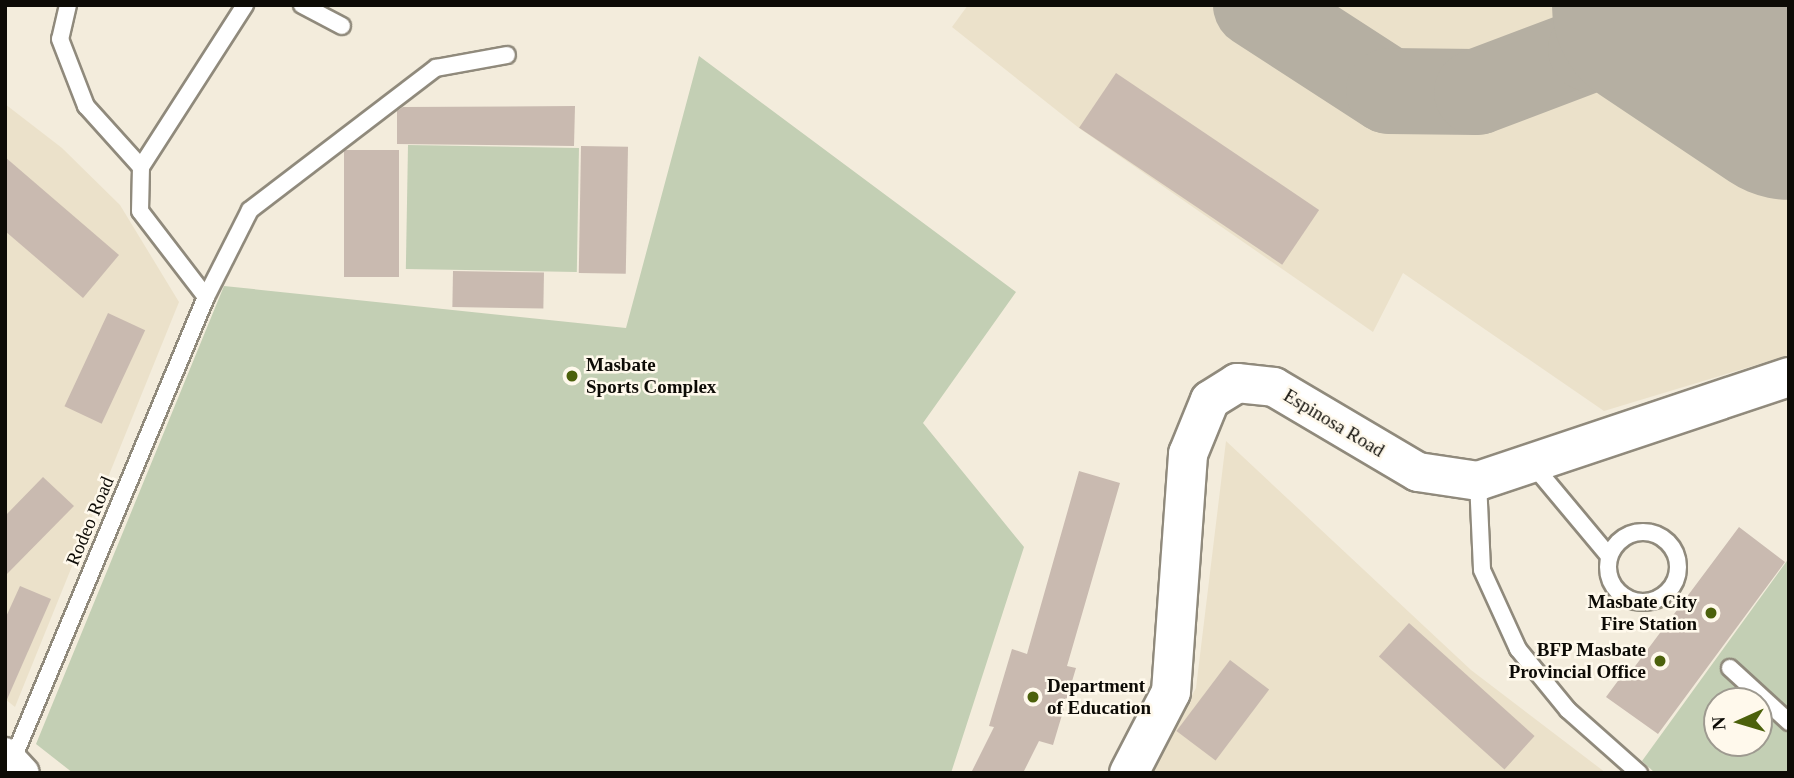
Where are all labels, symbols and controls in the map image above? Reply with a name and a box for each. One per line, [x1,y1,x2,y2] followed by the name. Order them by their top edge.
[586,354,716,398] place label: Masbate Sports Complex
[564,368,580,384] marker: Masbate Sports Complex
[1280,384,1388,462] street label: Espinosa Road
[61,473,119,569] street label: Rodeo Road
[1588,591,1697,635] place label: Masbate City Fire Station
[1703,605,1719,621] marker: Masbate City Fire Station
[1509,639,1646,683] place label: BFP Masbate Provincial Office
[1652,653,1668,669] marker: BFP Masbate Provincial Office
[1047,675,1151,719] place label: Department of Education
[1703,687,1773,757] north arrow
[1025,689,1041,705] marker: Department of Education
[1708,716,1730,731] text: N

